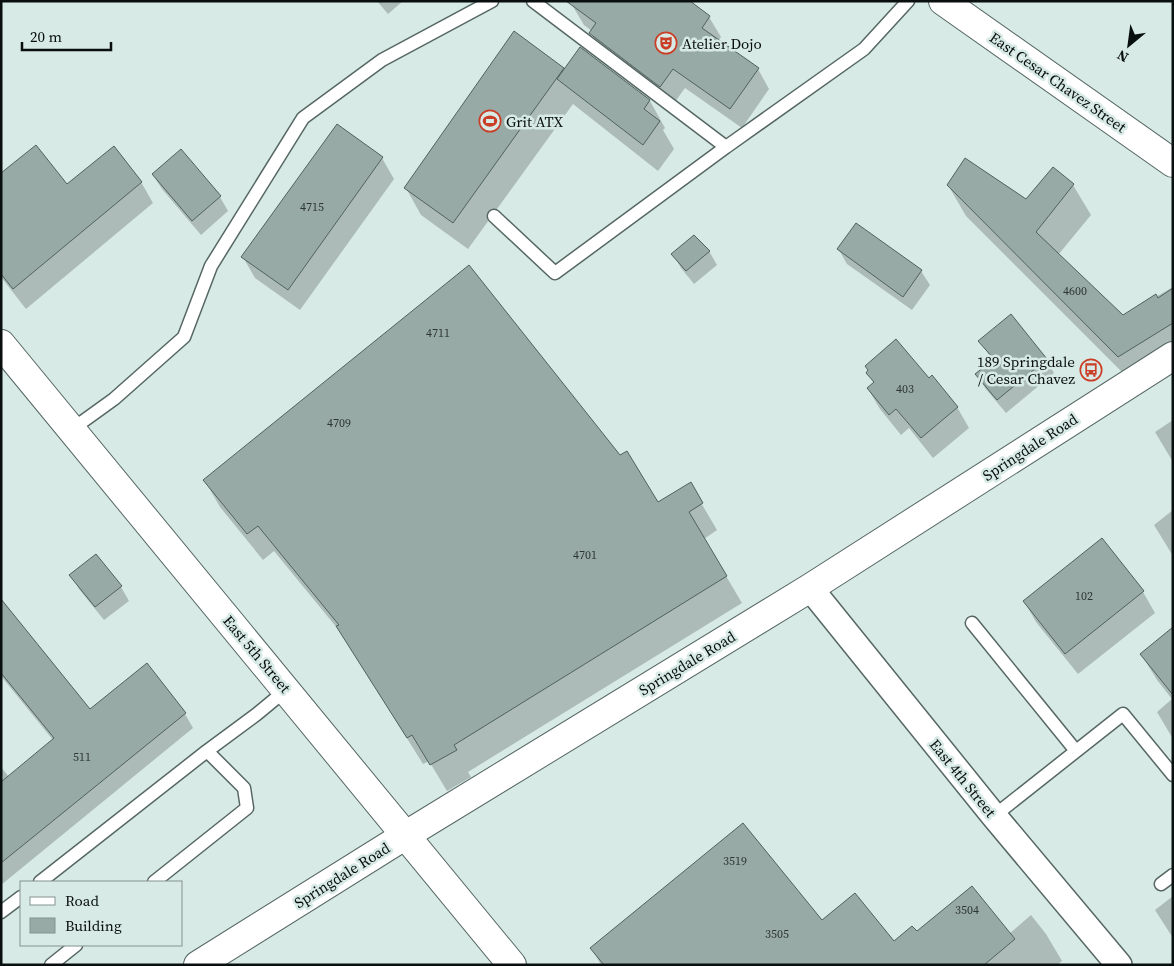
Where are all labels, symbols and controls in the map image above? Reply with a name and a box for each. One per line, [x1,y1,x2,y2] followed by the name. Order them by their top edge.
[22,20,111,52] scale bar
[1104,20,1154,70] north arrow
[30,26,62,47] text: 20 m
[985,27,1131,137] street label: East Cesar Chavez Street
[654,31,678,55] theatre icon: Atelier Dojo
[682,33,762,54] place label: Atelier Dojo
[1113,45,1132,68] text: N
[478,109,502,133] sports icon: Grit ATX
[506,111,564,132] place label: Grit ATX
[300,199,324,215] house number: 4715
[1063,283,1087,299] house number: 4600
[426,325,450,341] house number: 4711
[977,351,1075,389] place label: 189 Springdale / Cesar Chavez
[1079,358,1103,382] bus stop icon: 189 Springdale / Cesar Chavez
[896,381,914,397] house number: 403
[978,408,1082,486] street label: Springdale Road
[327,415,351,431] house number: 4709
[573,547,597,563] house number: 4701
[1075,588,1093,604] house number: 102
[218,611,296,697] street label: East 5th Street
[635,626,740,700] street label: Springdale Road
[925,734,1001,822] street label: East 4th Street
[73,749,91,765] house number: 511
[290,837,394,913] street label: Springdale Road
[723,853,747,869] house number: 3519
[20,881,182,946] legend
[65,890,99,911] text: Road
[955,902,979,918] house number: 3504
[65,915,122,936] text: Building
[765,926,789,942] house number: 3505

